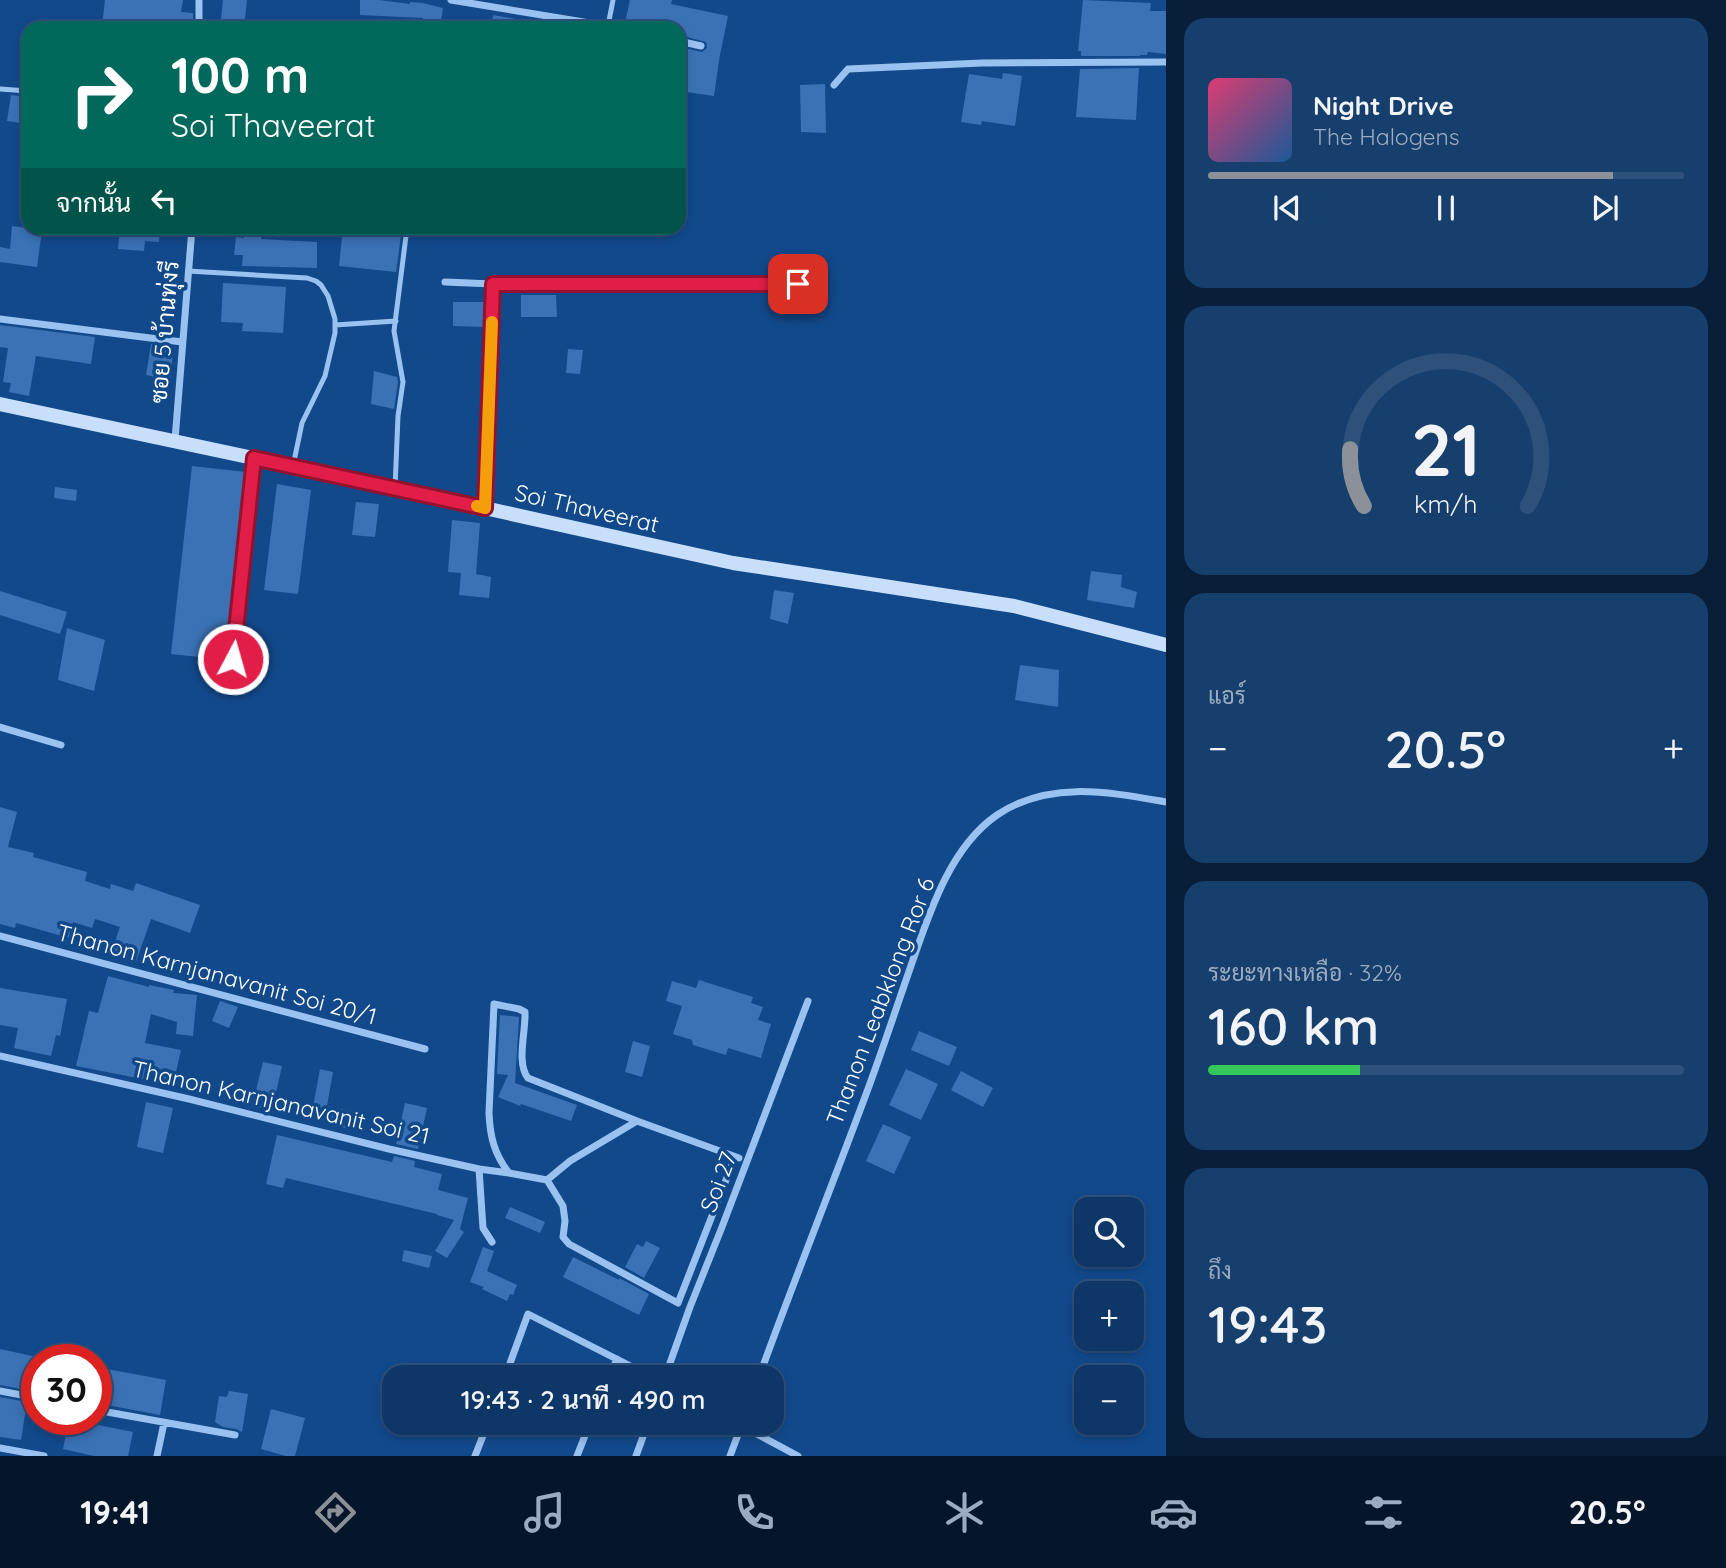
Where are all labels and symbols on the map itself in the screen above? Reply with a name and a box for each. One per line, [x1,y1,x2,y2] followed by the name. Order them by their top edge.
[768,254,828,314] pin
[143,259,187,405] street label: ซอย 5 บ้านทุ่งรี
[512,477,662,539] street label: Soi Thaveerat
[196,622,270,696] position arrow
[819,873,941,1129] street label: Thanon Leabklong Ror 6
[54,917,380,1031] street label: Thanon Karnjanavanit Soi 20/1
[130,1054,432,1150] street label: Thanon Karnjanavanit Soi 21
[693,1148,743,1216] street label: Soi 27
[21,1344,112,1435] speed limit sign: 30

